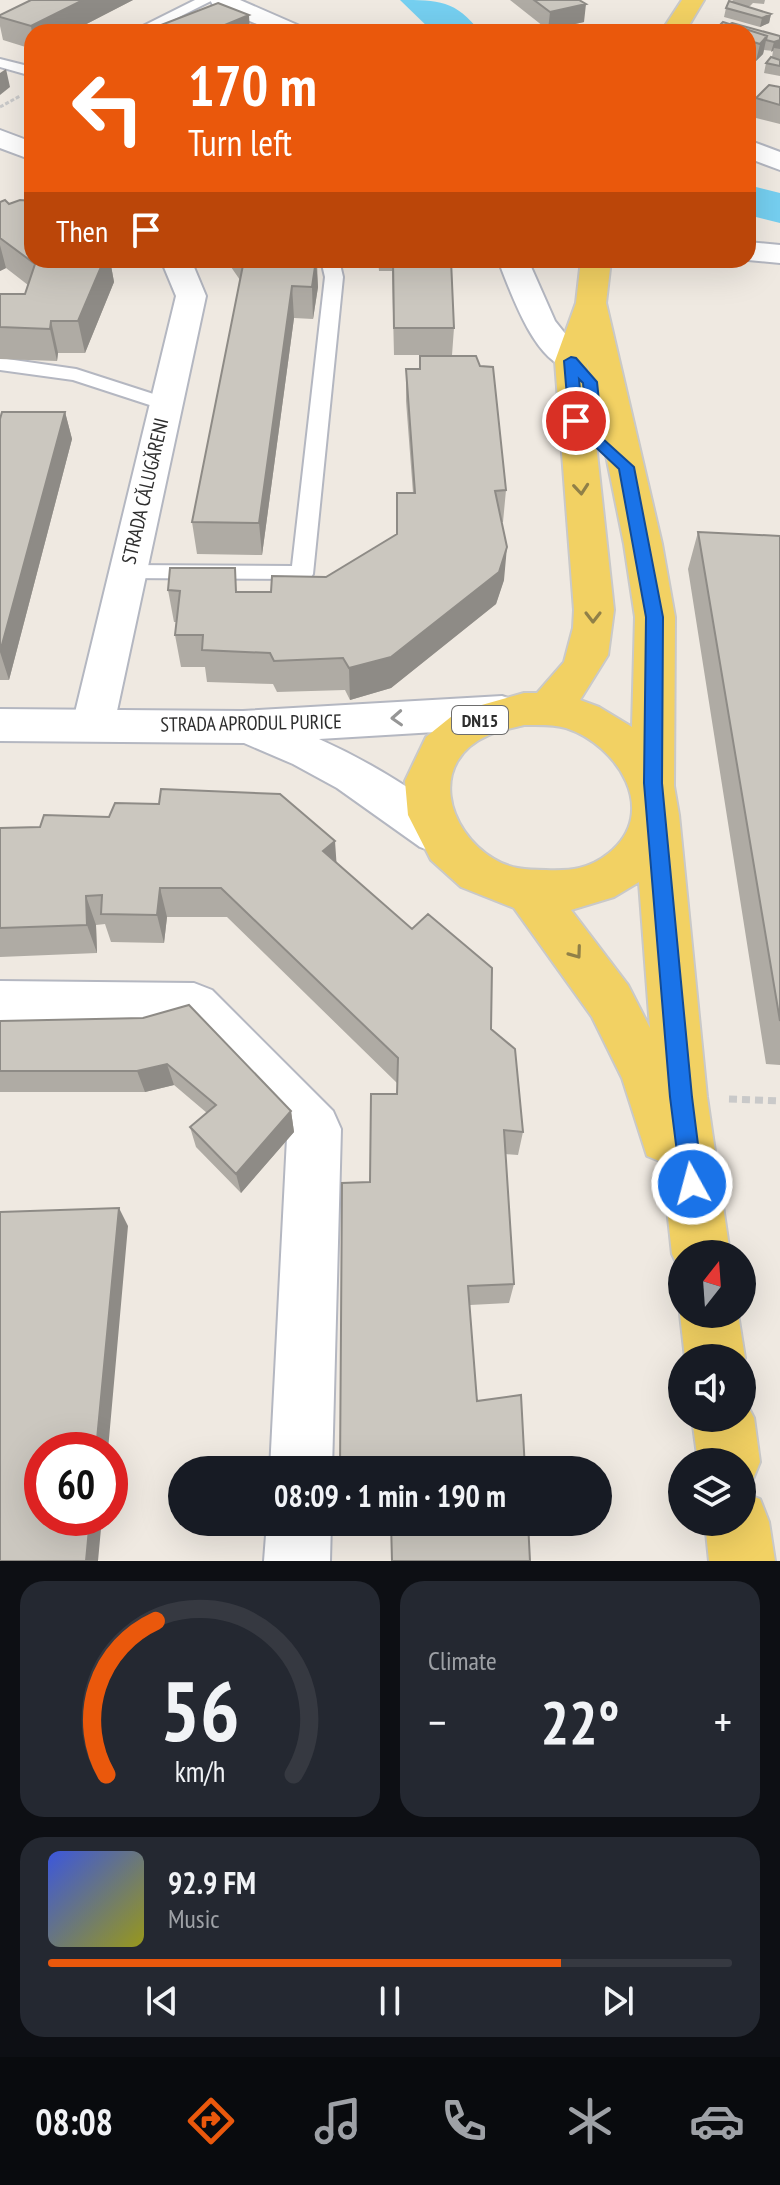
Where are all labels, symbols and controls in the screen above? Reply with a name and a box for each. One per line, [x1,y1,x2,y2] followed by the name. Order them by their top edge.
[188,49,317,121] text: 170 m
[56,56,160,160] icon: left
[188,119,292,166] text: Turn left
[124,208,168,252] icon: arrive
[56,211,108,250] text: Then
[542,387,610,455] pin
[554,399,598,443] icon: arrive
[116,416,174,566] street label: STRADA CĂLUGĂRENI
[572,483,589,496] one-way arrow
[584,611,602,624] one-way arrow
[452,706,508,734] road number: DN15
[160,708,342,738] street label: STRADA APRODUL PURICE
[390,709,403,726] one-way arrow
[566,944,581,958] one-way arrow
[650,1142,734,1226] position arrow
[668,1240,756,1328] north arrow
[668,1240,756,1536] map controls
[668,1344,756,1432] button: sound
[24,1432,128,1536] speed limit sign: 60
[668,1448,756,1536] button: layers
[274,1476,506,1515] text: 08:09 · 1 min · 190 m
[428,1644,497,1677] text: Climate
[160,1656,240,1764] text: 56
[540,1683,620,1761] text: 22°
[428,1693,446,1750] text: −
[714,1693,732,1750] text: +
[175,1753,225,1790] text: km/h
[168,1863,256,1902] text: 92.9 FM
[168,1902,220,1935] text: Music
[140,1979,184,2023] icon: previous
[368,1979,412,2023] icon: pause
[596,1979,640,2023] icon: next
[183,2093,239,2149] icon: directions
[310,2093,366,2149] icon: music
[436,2093,492,2149] icon: phone
[562,2093,618,2149] icon: climate
[689,2093,745,2149] icon: car
[35,2098,113,2145] text: 08:08

